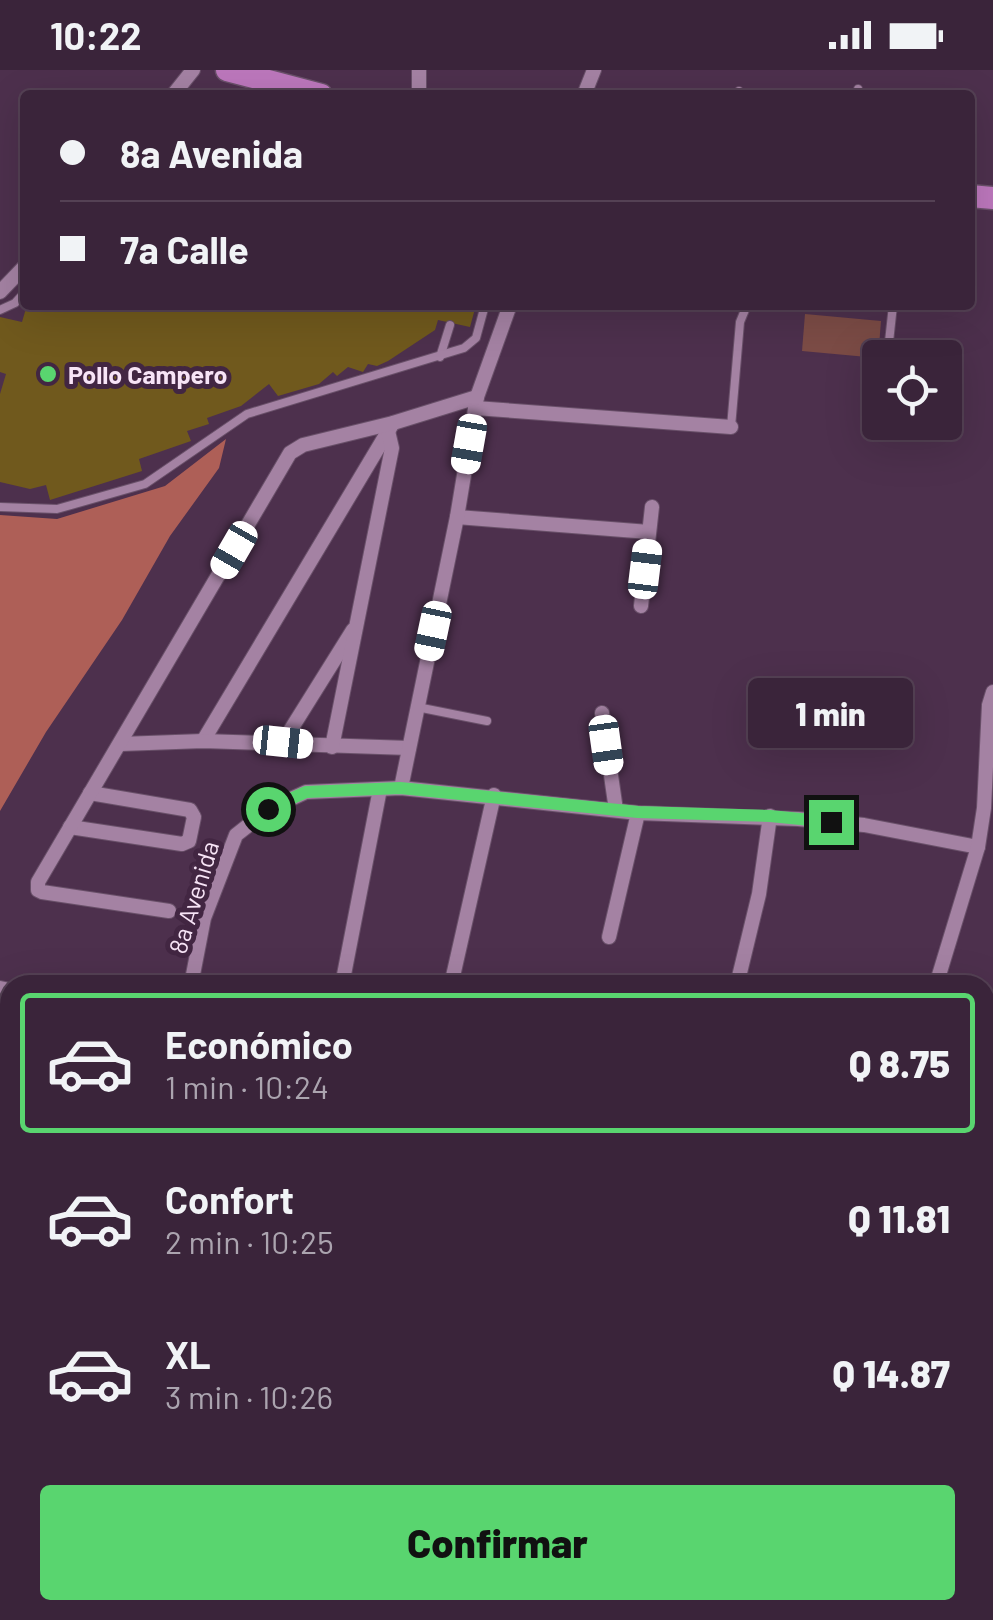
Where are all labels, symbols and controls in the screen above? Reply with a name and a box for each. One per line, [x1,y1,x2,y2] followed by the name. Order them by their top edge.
[50,12,142,58] text: 10:22
[120,130,303,176] text: 8a Avenida
[120,226,249,272] text: 7a Calle
[862,340,962,440] map controls
[862,340,962,440] button: locate
[68,359,227,389] place label: Pollo Campero
[37,363,59,385] marker: Pollo Campero
[449,412,489,476] car
[206,517,262,583] car
[626,537,664,601] car
[412,599,454,663] car
[748,677,914,747] callout: 1 min
[795,694,866,732] text: 1 min
[587,713,625,777] car
[252,724,314,760] car
[246,787,291,832] route start
[809,800,854,845] route end
[162,837,224,957] street label: 8a Avenida
[45,1018,135,1108] icon: car
[165,1021,353,1067] text: Económico
[849,1040,950,1086] text: Q 8.75
[165,1067,329,1105] text: 1 min · 10:24
[45,1173,135,1263] icon: car
[165,1176,294,1222] text: Confort
[848,1195,950,1241] text: Q 11.81
[165,1222,334,1260] text: 2 min · 10:25
[45,1328,135,1418] icon: car
[165,1331,211,1377] text: XL
[832,1350,950,1396] text: Q 14.87
[165,1377,333,1415] text: 3 min · 10:26
[40,1485,955,1600] button: Confirmar

